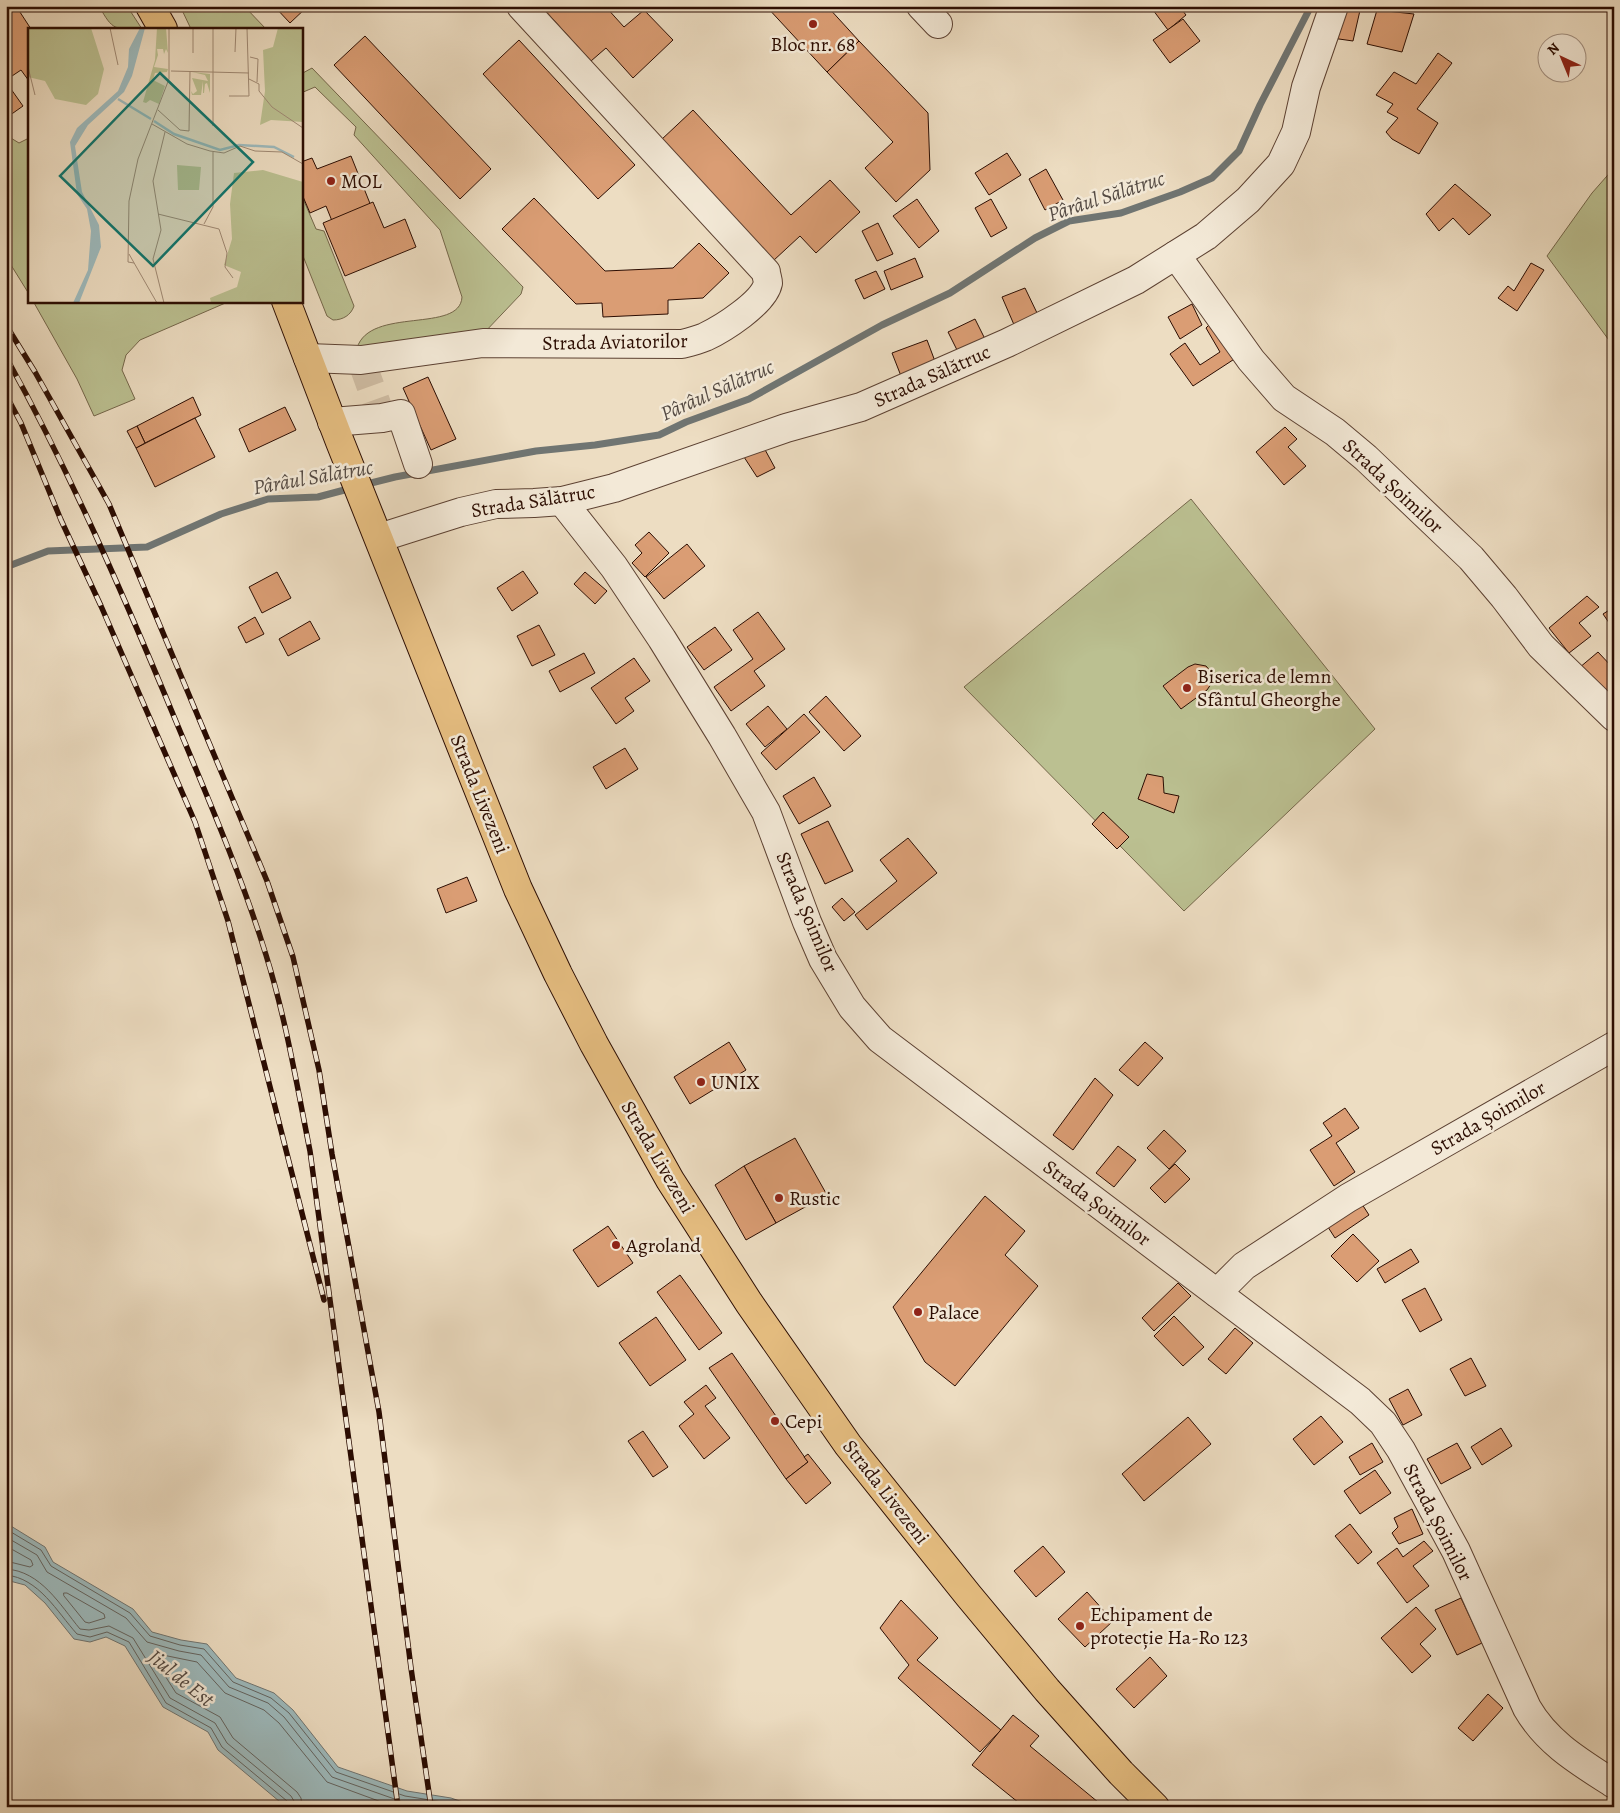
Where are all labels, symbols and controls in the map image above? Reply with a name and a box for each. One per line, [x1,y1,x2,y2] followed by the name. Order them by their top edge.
[807,18,819,30] marker: Bloc nr. 68
[28,28,302,302] inset map
[771,31,855,58] place label: Bloc nr. 68
[1538,32,1588,82] north arrow
[1543,39,1564,59] text: N
[1044,164,1169,228] water label: Pârâul Sălătruc
[341,168,383,195] place label: MOL
[325,175,337,187] marker: MOL
[542,327,688,357] street label: Strada Aviatorilor
[869,338,995,414] street label: Strada Sălătruc
[656,352,779,427] water label: Pârâul Sălătruc
[1337,432,1449,540] street label: Strada Șoimilor
[251,453,376,501] water label: Pârâul Sălătruc
[469,478,597,524] street label: Strada Sălătruc
[1197,663,1341,713] place label: Biserica de lemn Sfântul Gheorghe
[1181,682,1193,694] marker: Biserica de lemn Sfântul Gheorghe
[444,730,516,858] street label: Strada Livezeni
[769,848,845,977] street label: Strada Șoimilor
[711,1069,760,1096] place label: UNIX
[1426,1074,1551,1162] street label: Strada Șoimilor
[695,1076,707,1088] marker: UNIX
[615,1096,701,1218] street label: Strada Livezeni
[1038,1154,1157,1253] street label: Strada Șoimilor
[789,1185,840,1212] place label: Rustic
[773,1192,785,1204] marker: Rustic
[625,1232,701,1259] place label: Agroland
[610,1239,622,1251] marker: Agroland
[928,1299,979,1326] place label: Palace
[912,1306,924,1318] marker: Palace
[785,1408,822,1435] place label: Cepi
[769,1415,781,1427] marker: Cepi
[837,1434,935,1550] street label: Strada Livezeni
[1397,1459,1479,1586] street label: Strada Șoimilor
[1090,1601,1248,1651] place label: Echipament de protecție Ha-Ro 123
[1074,1620,1086,1632] marker: Echipament de protecție Ha-Ro 123
[142,1642,220,1714] water label: Jiul de Est

